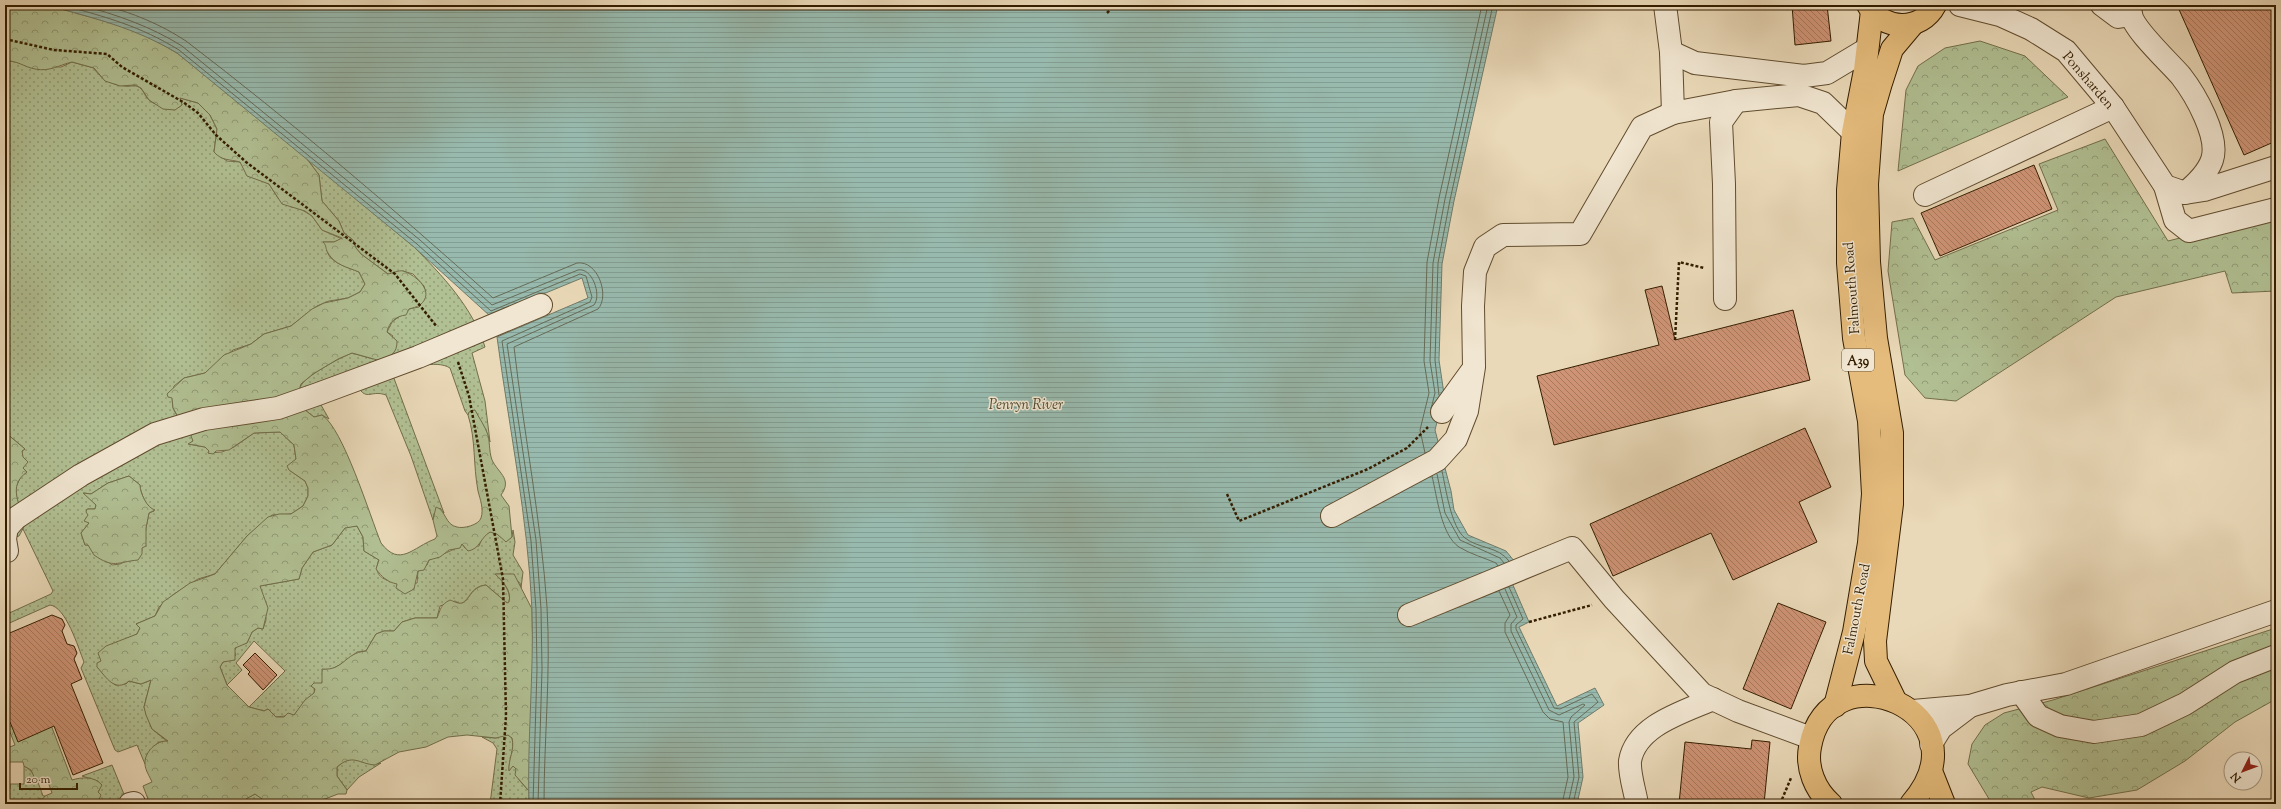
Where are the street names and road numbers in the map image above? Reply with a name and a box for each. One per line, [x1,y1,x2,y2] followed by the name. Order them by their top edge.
[2057,48,2118,115] street label: Ponsharden
[1840,241,1866,335] street label: Falmouth Road
[1842,349,1874,371] road number: A39
[1839,562,1877,657] street label: Falmouth Road

